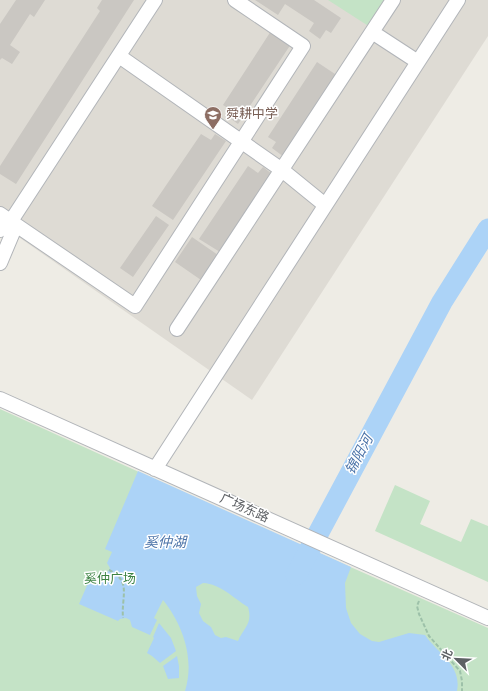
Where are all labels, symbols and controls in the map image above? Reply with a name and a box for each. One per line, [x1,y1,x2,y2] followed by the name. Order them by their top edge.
[203,105,223,130] school or university icon: 舜耕中学
[226,106,278,123] place label: 舜耕中学
[343,430,379,478] water label: 锦阳河
[217,491,271,527] street label: 广场东路
[144,535,188,552] water label: 奚仲湖
[84,571,136,588] park label: 奚仲广场
[436,639,476,679] north arrow
[439,647,456,663] text: 北

